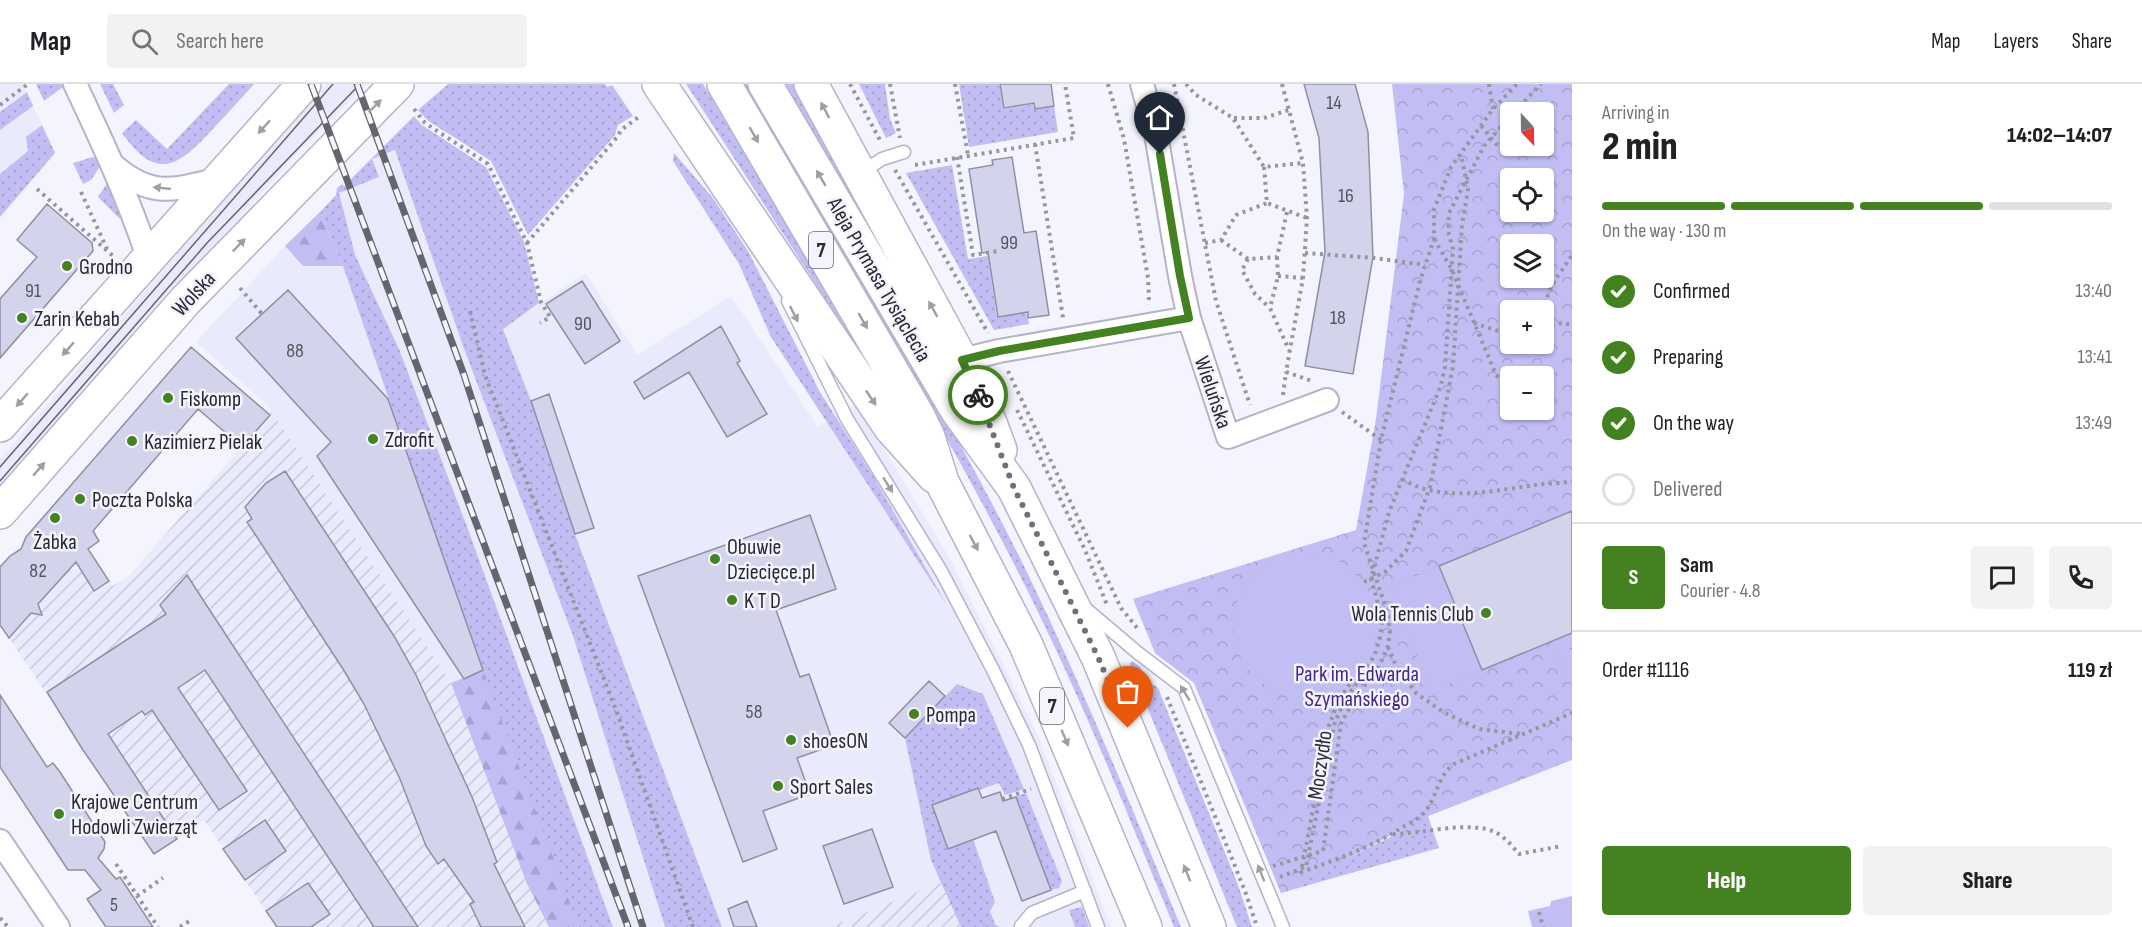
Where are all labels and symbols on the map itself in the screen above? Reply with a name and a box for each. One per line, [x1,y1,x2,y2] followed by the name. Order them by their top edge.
[1326,91,1342,115] house number: 14
[1134,92,1185,154] pin
[368,99,382,113] one-way arrow
[820,102,830,119] one-way arrow
[1500,102,1554,156] north arrow
[257,120,271,135] one-way arrow
[748,126,758,143] one-way arrow
[815,170,826,186] one-way arrow
[152,183,171,193] one-way arrow
[1338,184,1354,208] house number: 16
[820,192,937,367] street label: Aleja Prymasa Tysiąclecia
[1000,231,1018,255] house number: 99
[809,232,833,268] road number: 7
[231,238,245,252] one-way arrow
[79,254,133,281] place label: Grodno
[60,259,74,273] marker: Grodno
[167,266,222,322] street label: Wolska
[25,279,41,303] house number: 91
[928,300,938,317] one-way arrow
[790,305,799,322] one-way arrow
[34,306,120,333] place label: Zarin Kebab
[1330,306,1346,330] house number: 18
[15,311,29,325] marker: Zarin Kebab
[574,312,592,336] house number: 90
[857,313,868,329] one-way arrow
[286,339,304,363] house number: 88
[62,341,75,356] one-way arrow
[1188,353,1238,432] street label: Wieluńska
[948,365,1008,425] courier
[180,386,241,413] place label: Fiskomp
[865,390,876,406] one-way arrow
[161,391,175,405] marker: Fiskomp
[16,392,29,407] one-way arrow
[385,427,434,454] place label: Zdrofit
[144,429,263,456] place label: Kazimierz Pielak
[366,432,380,446] marker: Zdrofit
[125,434,139,448] marker: Kazimierz Pielak
[32,461,46,476] one-way arrow
[882,477,893,493] one-way arrow
[92,487,193,514] place label: Poczta Polska
[73,492,87,506] marker: Poczta Polska
[48,511,62,525] marker: Żabka
[33,529,77,556] place label: Żabka
[727,534,815,586] place label: Obuwie Dziecięce.pl
[969,535,979,552] one-way arrow
[708,552,722,566] marker: Obuwie Dziecięce.pl
[29,559,47,583] house number: 82
[744,588,781,615] place label: K T D
[725,593,739,607] marker: K T D
[1351,601,1474,628] place label: Wola Tennis Club
[1479,606,1493,620] marker: Wola Tennis Club
[1295,661,1419,713] park label: Park im. Edwarda Szymańskiego
[1102,666,1153,728] pin
[1180,685,1191,702] one-way arrow
[1040,688,1064,724] road number: 7
[746,700,762,724] house number: 58
[926,702,976,729] place label: Pompa
[907,707,921,721] marker: Pompa
[803,728,868,755] place label: shoesON
[1302,729,1339,802] street label: Moczydło
[1060,730,1070,748] one-way arrow
[784,733,798,747] marker: shoesON
[790,774,873,801] place label: Sport Sales
[771,779,785,793] marker: Sport Sales
[71,789,198,841] place label: Krajowe Centrum Hodowli Zwierząt
[52,807,66,821] marker: Krajowe Centrum Hodowli Zwierząt
[1256,863,1266,881] one-way arrow
[1182,864,1191,882] one-way arrow
[110,893,118,917] house number: 5

